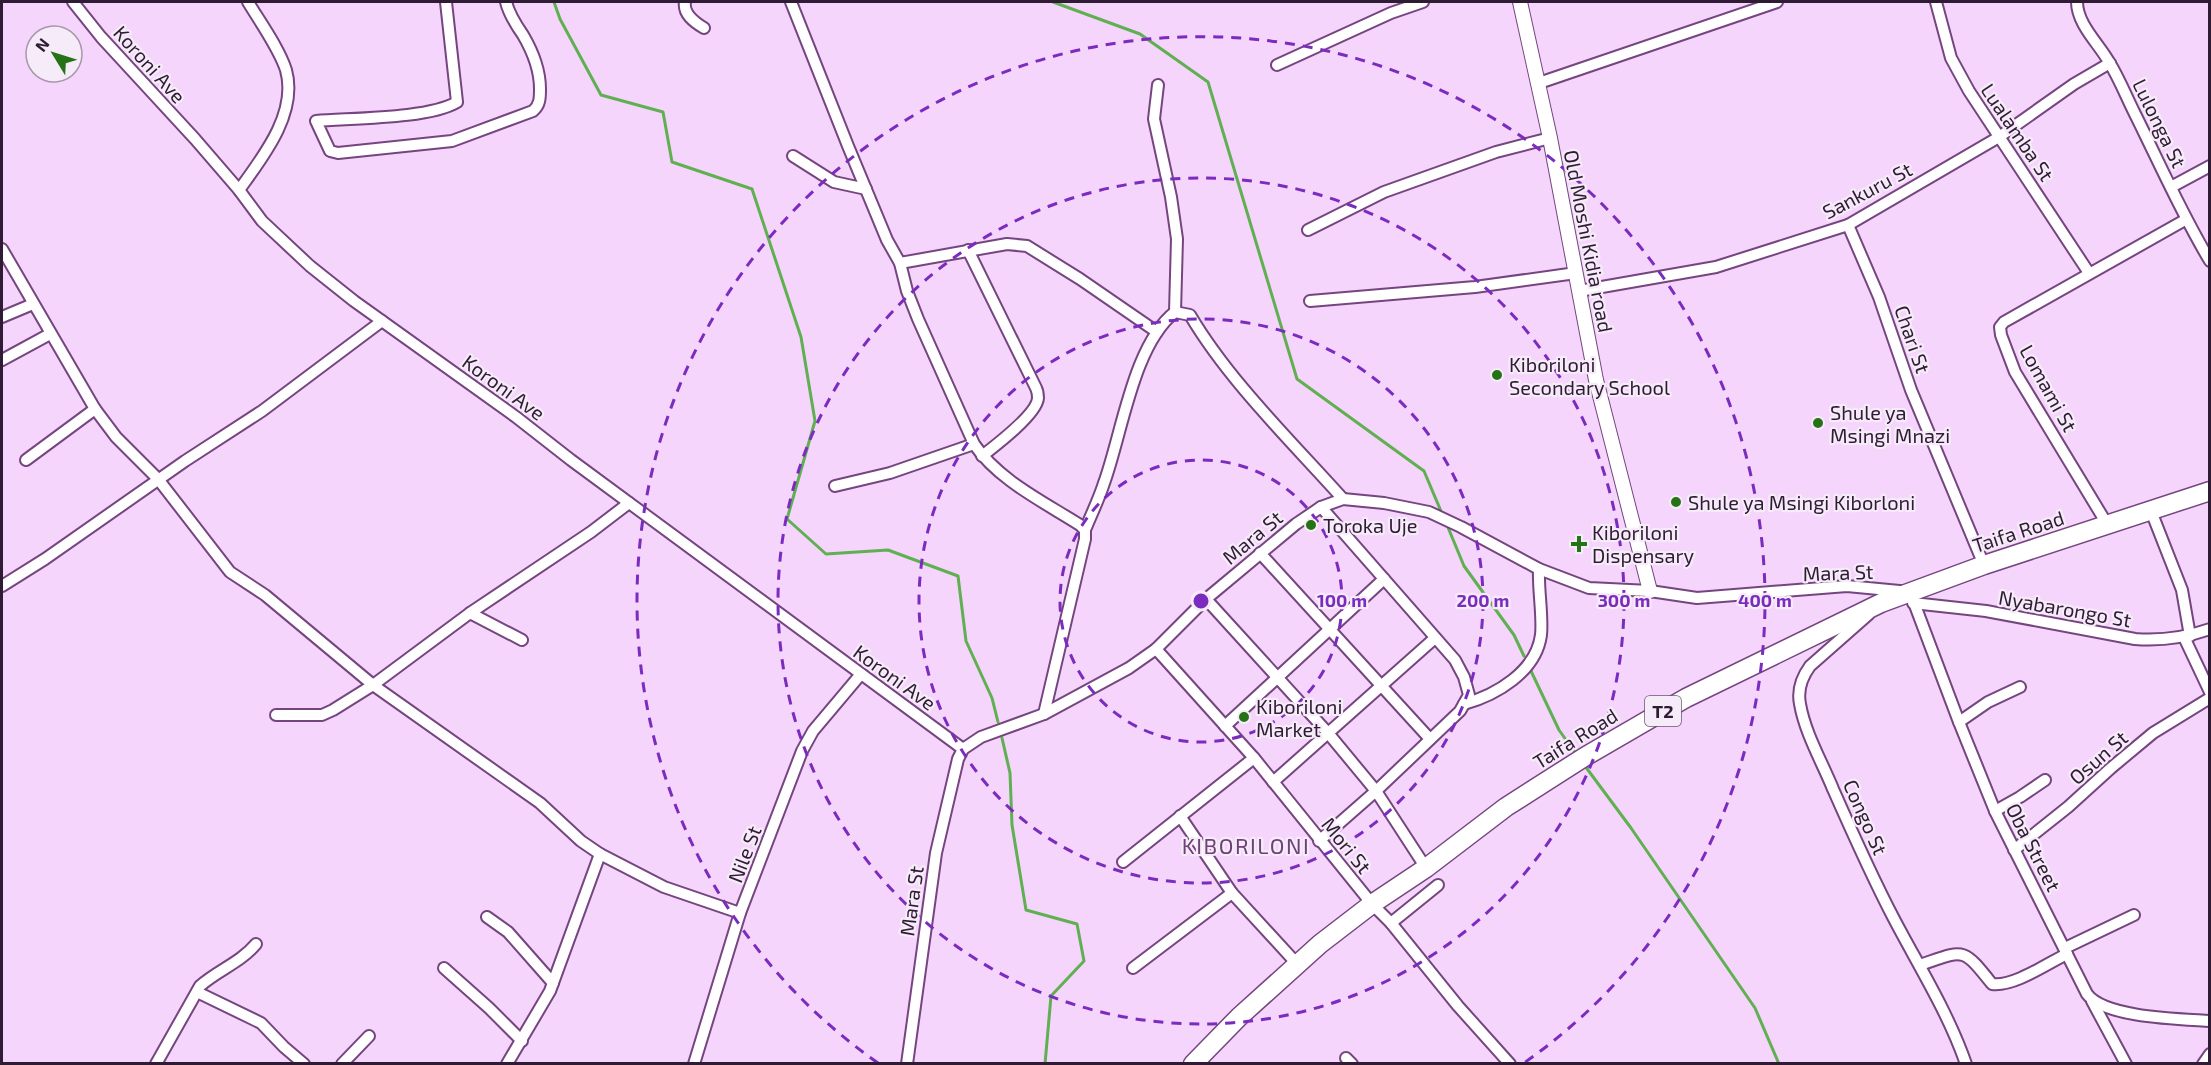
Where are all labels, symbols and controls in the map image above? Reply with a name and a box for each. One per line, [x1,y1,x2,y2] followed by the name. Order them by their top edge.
[109,20,191,108] street label: Koroni Ave
[24,24,84,84] north arrow
[31,34,53,55] text: N
[2128,75,2192,172] street label: Lulonga St
[1977,79,2060,186] street label: Lualamba St
[1560,148,1618,334] street label: Old Moshi Kidia road
[1818,156,1916,224] street label: Sankuru St
[1890,302,1936,376] street label: Chari St
[2015,340,2083,436] street label: Lomami St
[458,349,550,425] street label: Koroni Ave
[1509,352,1670,399] place label: Kiboriloni Secondary School
[1490,368,1504,382] marker: Kiboriloni Secondary School
[1830,400,1950,447] place label: Shule ya Msingi Mnazi
[1811,416,1825,430] marker: Shule ya Msingi Mnazi
[1688,490,1915,514] place label: Shule ya Msingi Kiborloni
[1669,495,1683,509] marker: Shule ya Msingi Kiborloni
[1217,505,1287,569] street label: Mara St
[1969,505,2067,557] street label: Taifa Road
[1323,513,1418,537] place label: Toroka Uje
[1304,518,1318,532] marker: Toroka Uje
[1592,520,1695,567] place label: Kiboriloni Dispensary
[1570,535,1588,553] marker: Kiboriloni Dispensary
[1802,559,1874,585] street label: Mara St
[1997,585,2134,632] street label: Nyabarongo St
[1317,589,1367,611] text: 100 m
[1457,589,1509,611] text: 200 m
[1598,589,1650,611] text: 300 m
[1738,589,1792,611] text: 400 m
[1191,591,1211,611] centre of rings
[849,639,941,715] street label: Koroni Ave
[1256,694,1342,741] place label: Kiboriloni Market
[1645,696,1681,726] road number: T2
[1528,703,1622,773] street label: Taifa Road
[1237,710,1251,724] marker: Kiboriloni Market
[2064,725,2132,789] street label: Osun St
[1839,776,1893,859] street label: Congo St
[2002,799,2067,895] street label: Oba Street
[1317,812,1377,878] street label: Mori St
[722,822,766,886] street label: Nile St
[1182,832,1310,858] district label: KIBORILONI
[894,864,928,938] street label: Mara St

